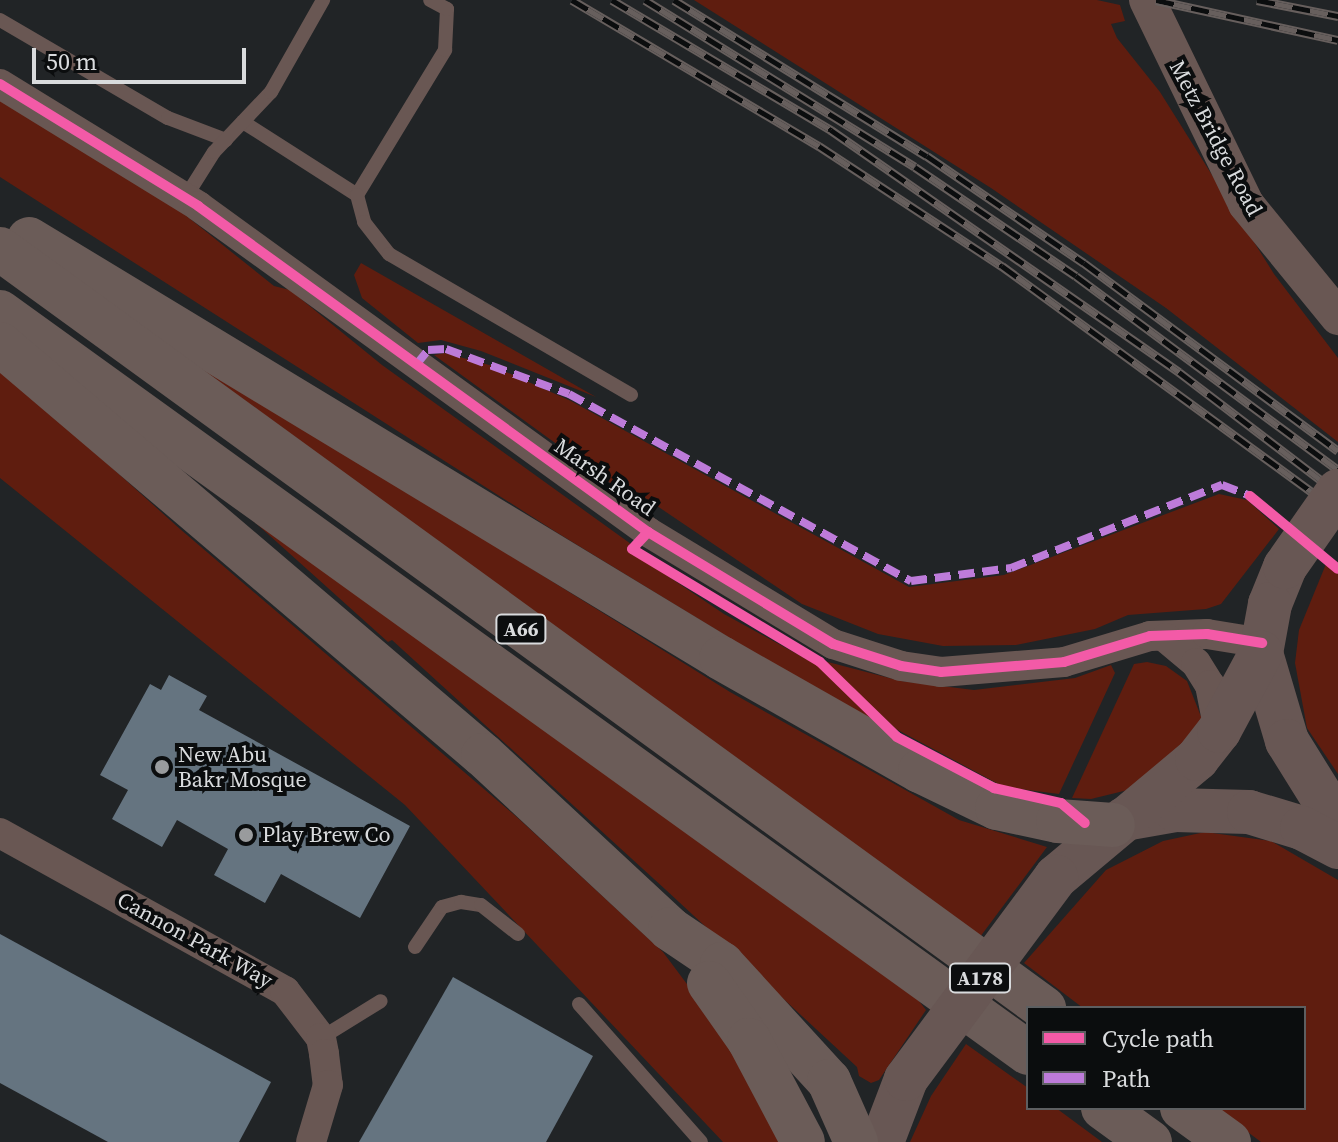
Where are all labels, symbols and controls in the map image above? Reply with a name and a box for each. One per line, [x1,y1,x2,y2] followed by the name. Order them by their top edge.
[36,32,250,82] scale bar
[46,45,97,78] text: 50 m
[1164,56,1268,220] street label: Metz Bridge Road
[549,433,661,521] street label: Marsh Road
[495,613,547,645] road number: A66
[178,741,307,792] place label: New Abu Bakr Mosque
[153,758,171,776] marker: New Abu Bakr Mosque
[262,822,390,848] place label: Play Brew Co
[237,826,255,844] marker: Play Brew Co
[112,886,278,994] street label: Cannon Park Way
[948,962,1012,994] road number: A178
[1026,1006,1306,1110] legend
[1102,1022,1214,1055] text: Cycle path
[1102,1062,1151,1095] text: Path

